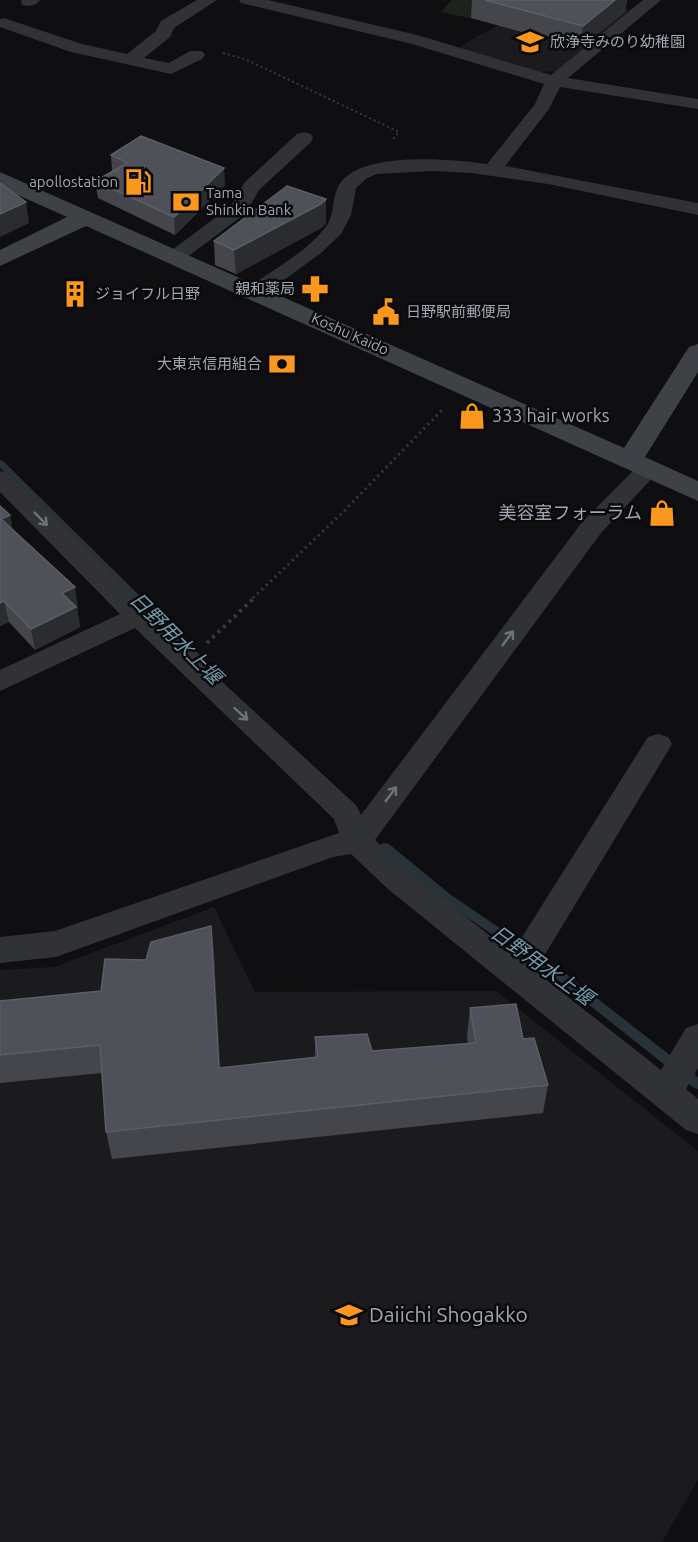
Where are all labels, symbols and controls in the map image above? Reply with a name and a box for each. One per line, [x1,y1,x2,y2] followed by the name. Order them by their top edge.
[515,27,545,57] school or university icon: 欣浄寺みのり幼稚園
[550,33,685,50] place label: 欣浄寺みのり幼稚園
[123,167,153,197] fuel station icon: apollostation
[29,173,118,190] place label: apollostation
[206,184,292,218] place label: Tama Shinkin Bank
[171,187,201,217] bank icon: Tama Shinkin Bank
[300,274,330,304] pharmacy icon: 親和薬局
[60,279,90,309] building icon: ジョイフル日野
[235,280,295,297] place label: 親和薬局
[95,285,200,302] place label: ジョイフル日野
[371,297,401,327] public building icon: 日野駅前郵便局
[406,303,511,320] place label: 日野駅前郵便局
[309,309,391,358] street label: Koshu Kaido
[267,349,297,379] bank icon: 大東京信用組合
[157,355,262,372] place label: 大東京信用組合
[457,401,487,431] shop icon: 333 hair works
[492,405,610,425] place label: 333 hair works
[647,498,677,528] shop icon: 美容室フォーラム
[499,502,642,522] place label: 美容室フォーラム
[34,512,49,526] one-way arrow
[126,587,230,691] water label: 日野用水上堰
[502,631,514,647] one-way arrow
[233,707,248,721] one-way arrow
[384,786,397,802] one-way arrow
[487,920,601,1012] water label: 日野用水上堰
[334,1300,364,1330] school or university icon: Daiichi Shogakko
[369,1302,528,1326] place label: Daiichi Shogakko

